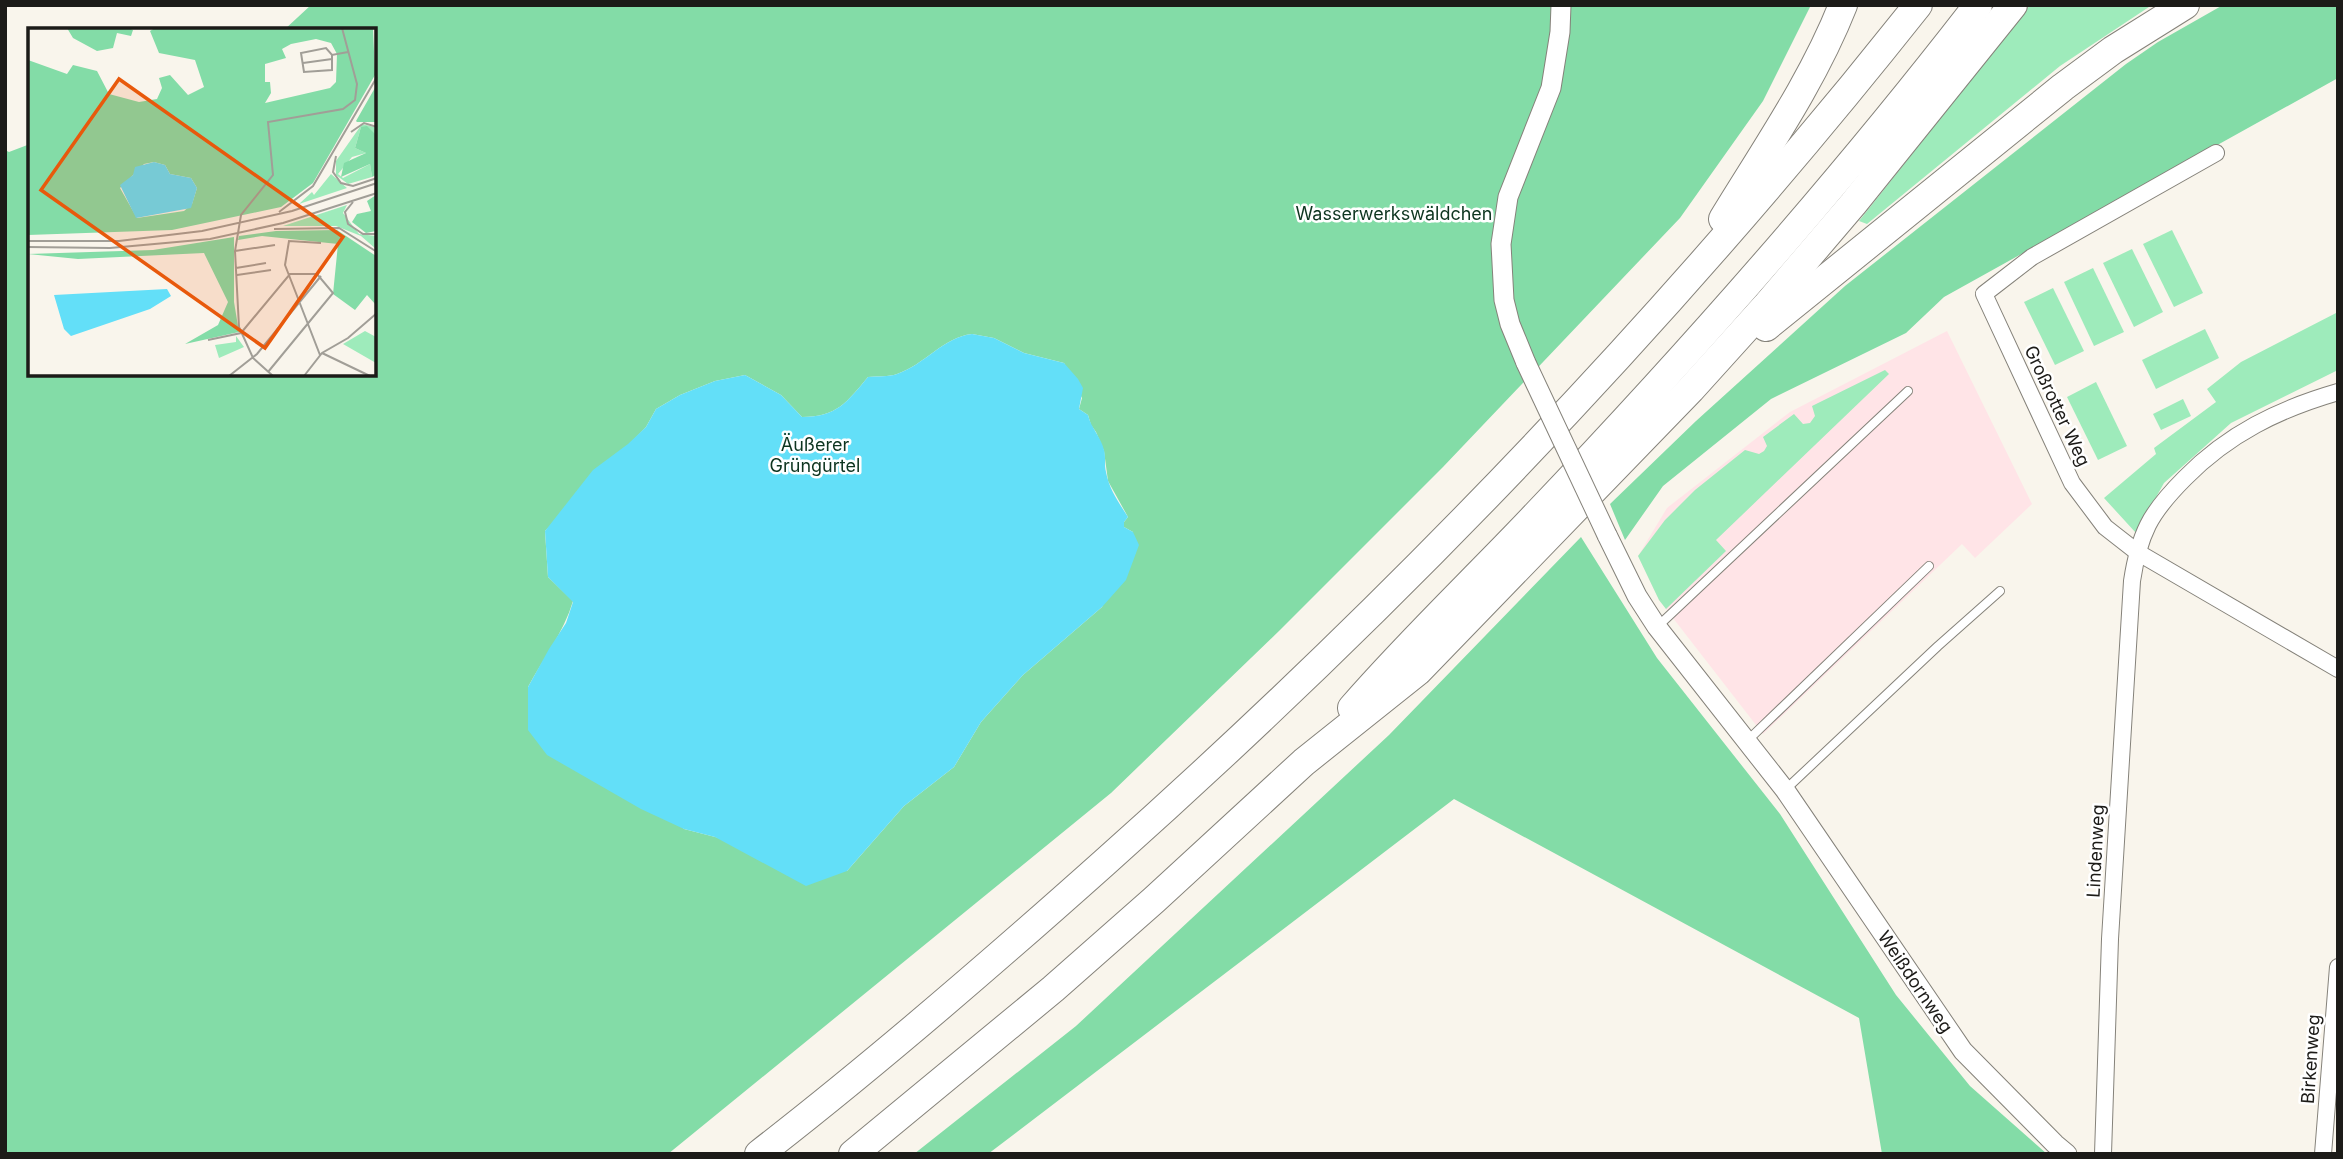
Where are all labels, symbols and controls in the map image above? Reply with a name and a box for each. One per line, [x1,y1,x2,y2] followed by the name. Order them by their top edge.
[28,28,376,376] inset map
[1296,203,1492,224] park label: Wasserwerkswäldchen
[2020,342,2095,470] street label: Großrotter Weg
[770,433,860,476] park label: Äußerer Grüngürtel
[2083,804,2108,898] street label: Lindenweg
[1874,927,1957,1037] street label: Weißdornweg
[2297,1013,2324,1104] street label: Birkenweg

